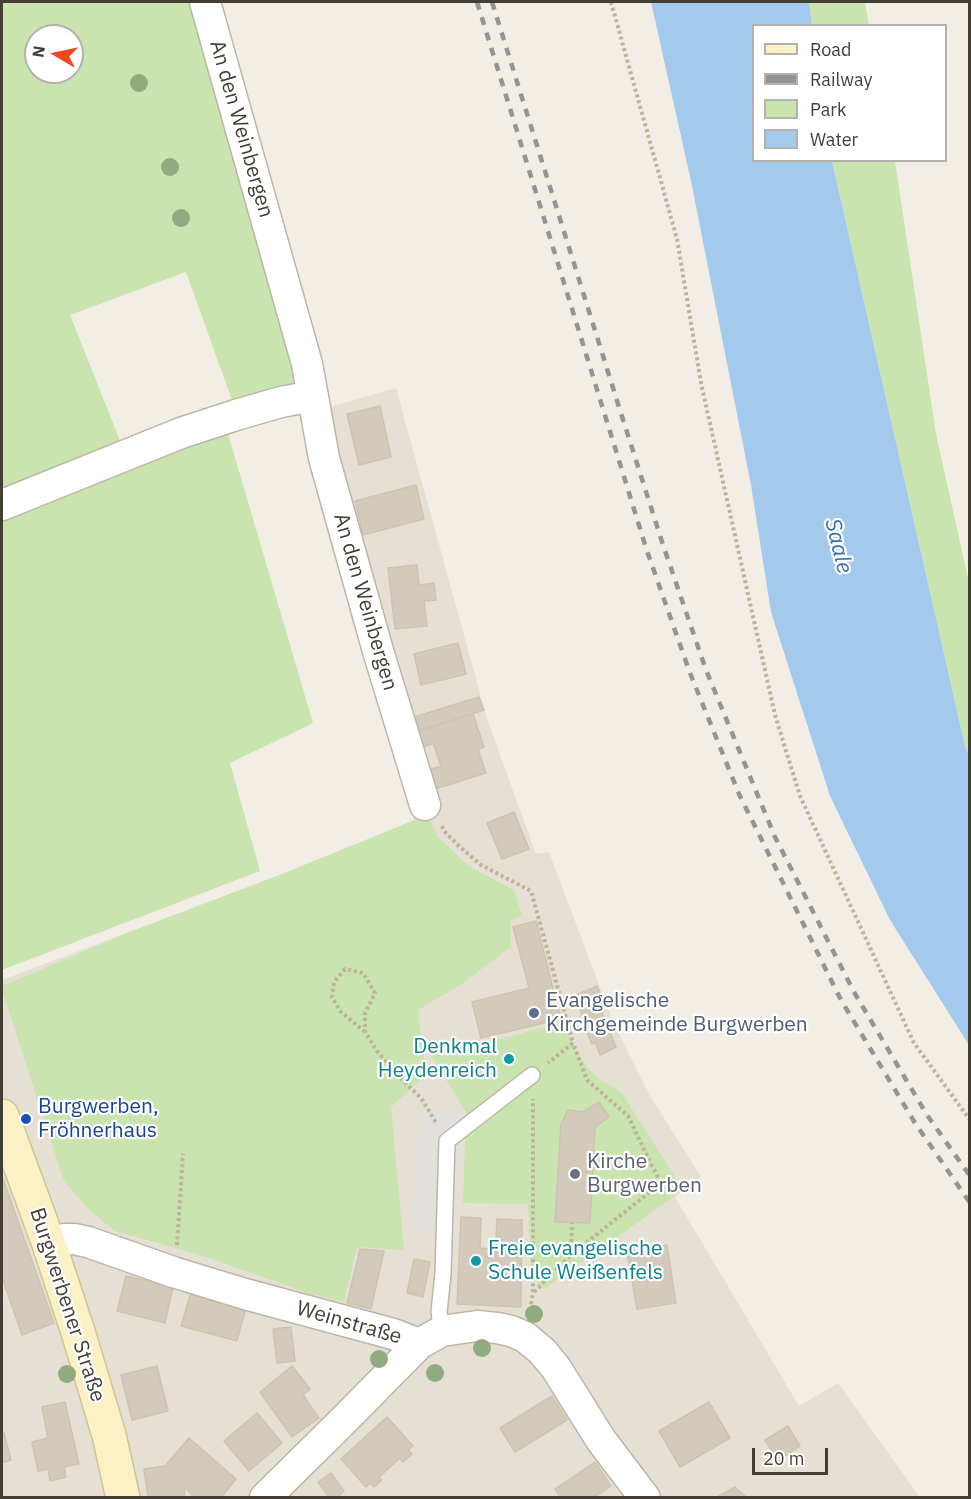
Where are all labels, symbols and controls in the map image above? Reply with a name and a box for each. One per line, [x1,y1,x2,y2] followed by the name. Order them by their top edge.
[24,24,84,84] north arrow
[752,24,947,162] legend
[204,37,278,221] street label: An den Weinbergen
[810,38,851,61] text: Road
[27,44,49,59] text: N
[810,68,872,91] text: Railway
[810,98,846,121] text: Park
[810,128,858,151] text: Water
[328,510,402,694] street label: An den Weinbergen
[818,516,858,576] water label: Saale
[546,988,808,1038] place label: Evangelische Kirchgemeinde Burgwerben
[527,1006,541,1020] marker: Evangelische Kirchgemeinde Burgwerben
[378,1034,497,1084] place label: Denkmal Heydenreich
[502,1052,516,1066] marker: Denkmal Heydenreich
[38,1094,159,1144] place label: Burgwerben, Fröhnerhaus
[19,1112,33,1126] marker: Burgwerben, Fröhnerhaus
[587,1149,702,1199] place label: Kirche Burgwerben
[568,1167,582,1181] marker: Kirche Burgwerben
[24,1205,110,1405] street label: Burgwerbener Straße
[488,1236,663,1286] place label: Freie evangelische Schule Weißenfels
[469,1254,483,1268] marker: Freie evangelische Schule Weißenfels
[293,1296,405,1350] street label: Weinstraße
[755,1436,832,1474] scale bar
[763,1447,805,1470] text: 20 m

